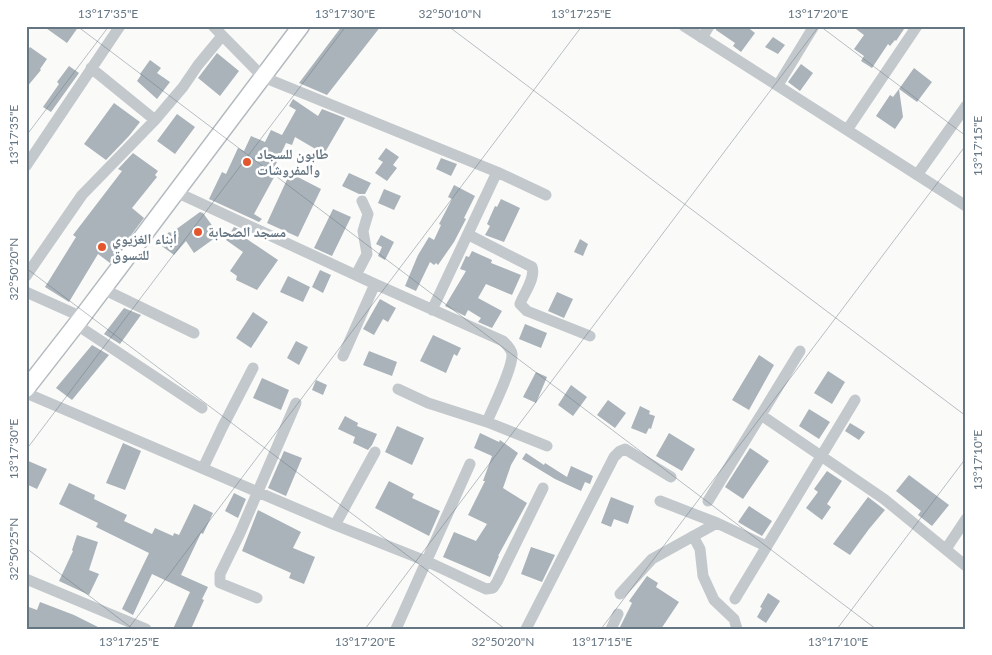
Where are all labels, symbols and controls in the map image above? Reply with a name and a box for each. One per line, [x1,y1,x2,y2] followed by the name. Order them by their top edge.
[78,6,138,21] text: 13°17'35"E
[315,6,375,21] text: 13°17'30"E
[419,6,481,21] text: 32°50'10"N
[551,6,611,21] text: 13°17'25"E
[788,6,848,21] text: 13°17'20"E
[6,105,21,165] text: 13°17'35"E
[970,116,985,176] text: 13°17'15"E
[257,145,329,178] place label: طابون للسجاد والمفروشات
[241,156,253,168] marker: طابون للسجاد والمفروشات
[208,223,286,241] place label: مسجد الصحابة
[192,226,204,238] marker: مسجد الصحابة
[112,230,177,264] place label: أبناء الغزيوي للتسوق
[6,238,21,300] text: 32°50'20"N
[96,241,108,253] marker: أبناء الغزيوي للتسوق
[6,419,21,479] text: 13°17'30"E
[970,430,985,490] text: 13°17'10"E
[6,518,21,580] text: 32°50'25"N
[99,634,159,649] text: 13°17'25"E
[335,634,395,649] text: 13°17'20"E
[472,634,534,649] text: 32°50'20"N
[572,634,632,649] text: 13°17'15"E
[808,634,868,649] text: 13°17'10"E

